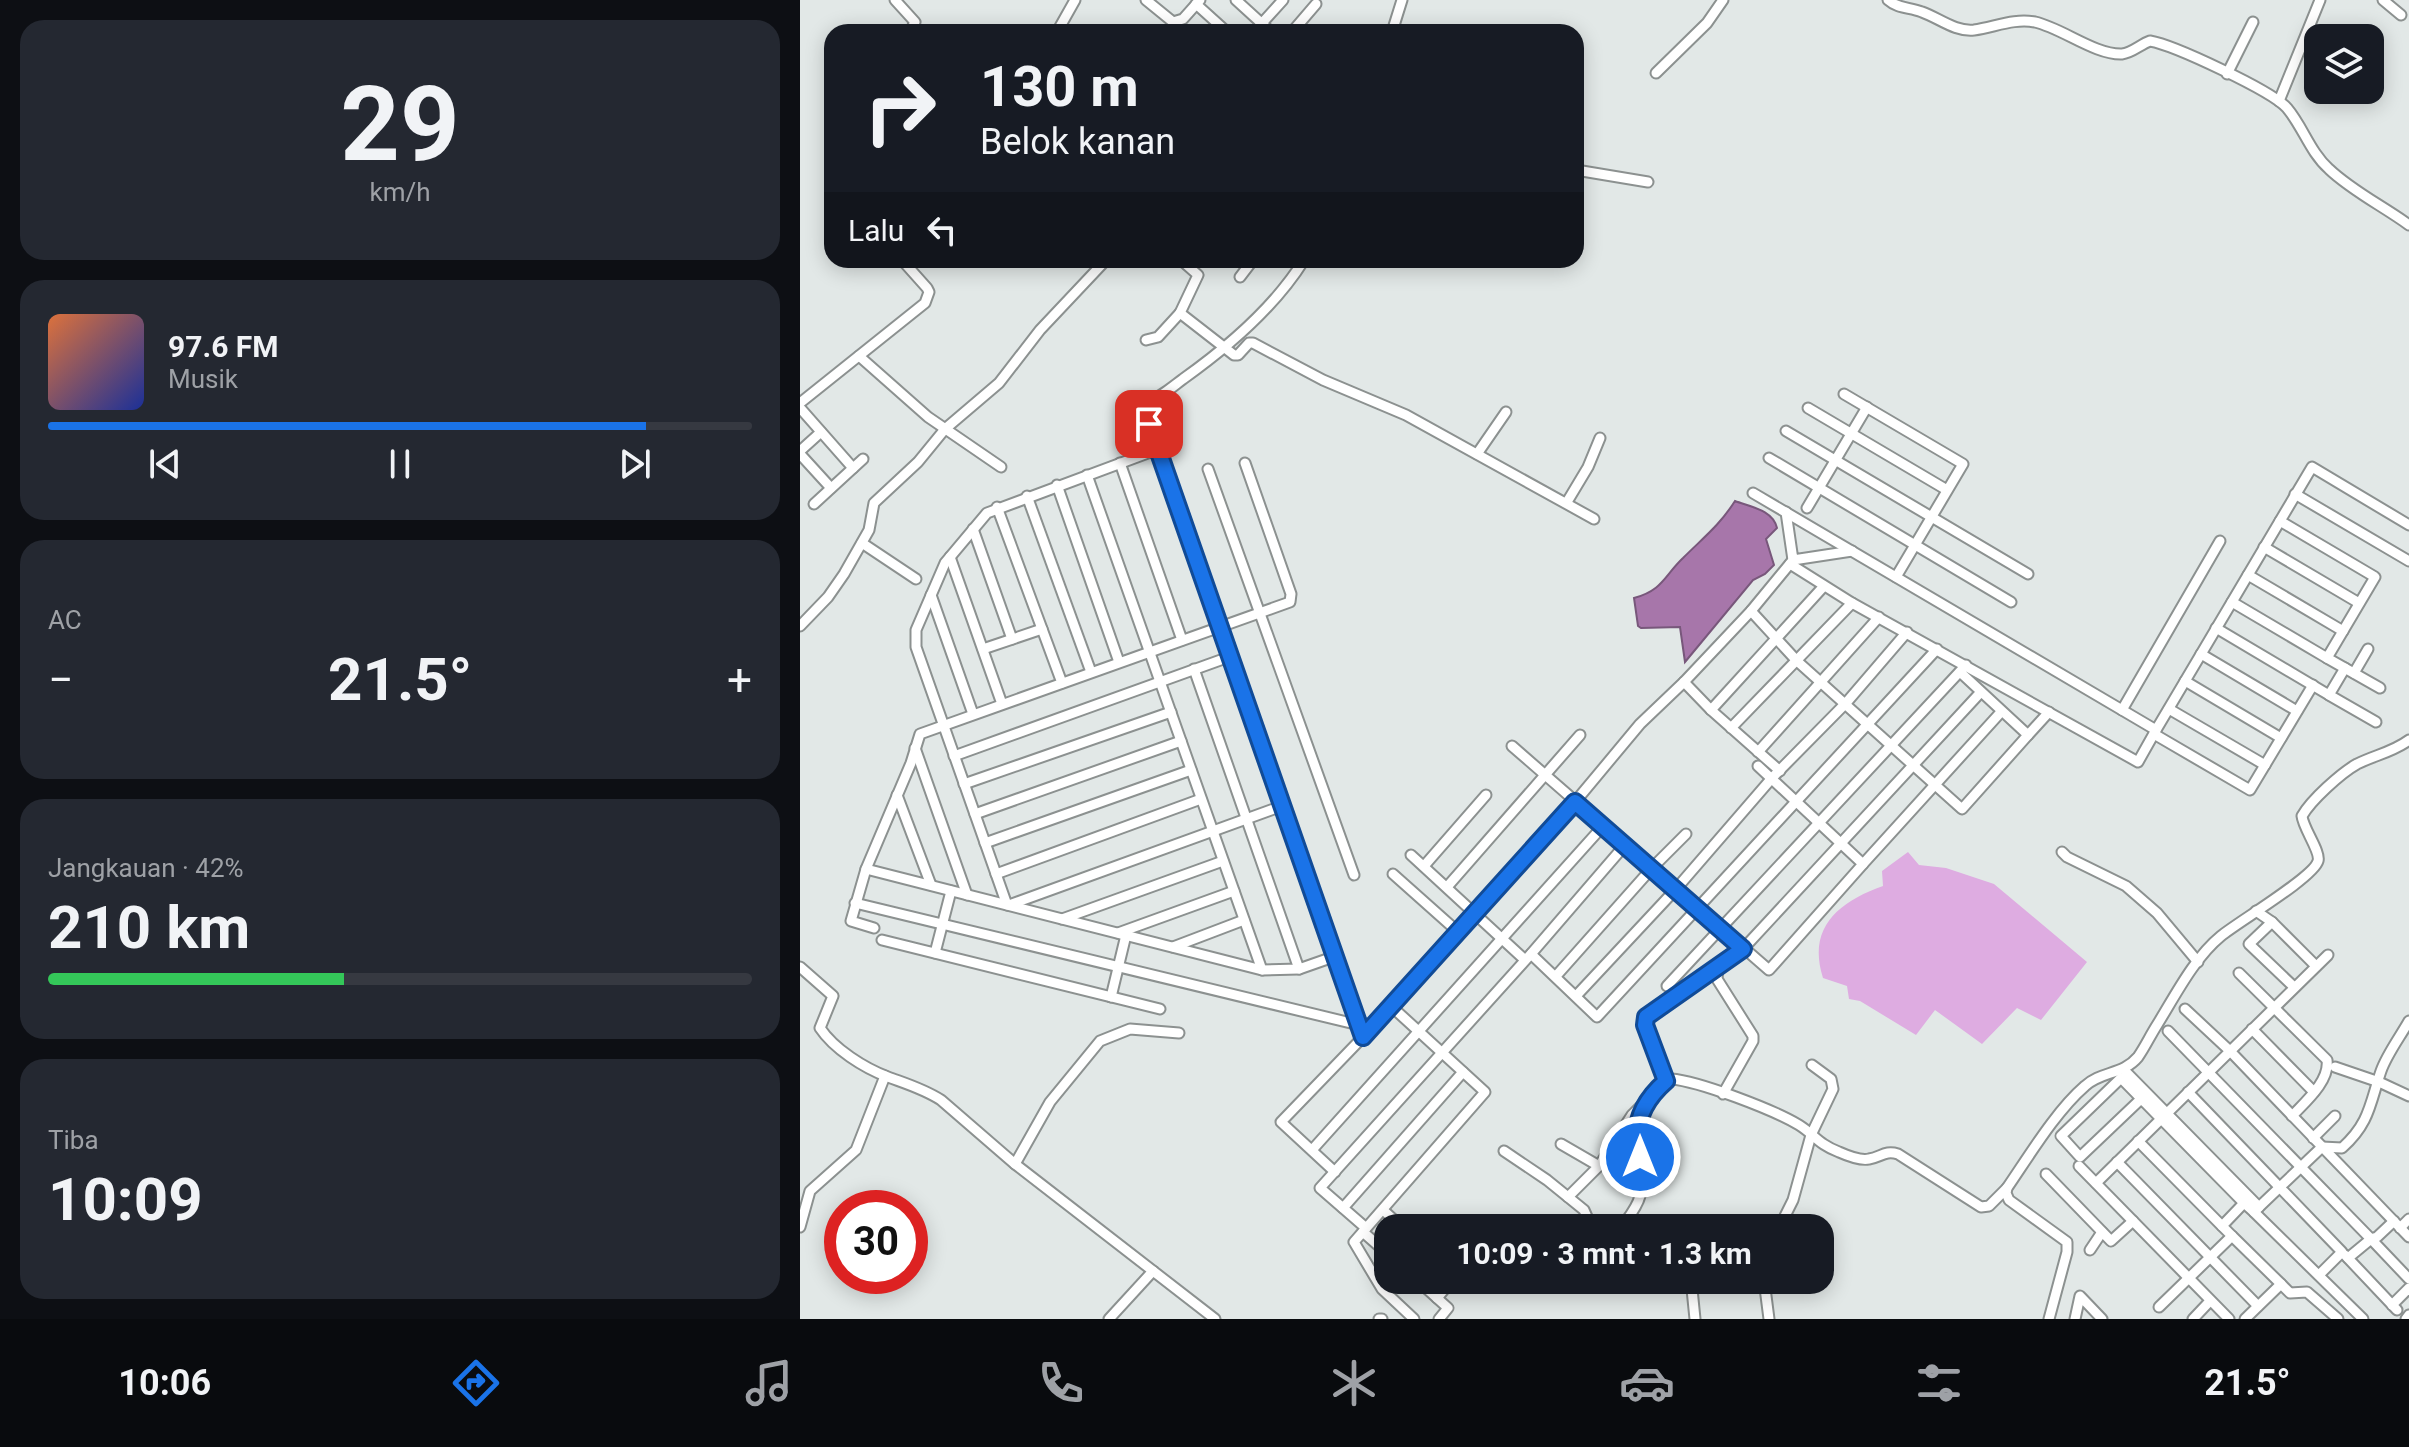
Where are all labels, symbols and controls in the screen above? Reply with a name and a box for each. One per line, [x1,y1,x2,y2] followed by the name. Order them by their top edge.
[2304,24,2384,104] map controls
[2304,24,2384,104] button: layers
[980,54,1139,120] text: 130 m
[848,56,952,160] icon: right
[340,64,460,185] text: 29
[980,121,1175,163] text: Belok kanan
[369,177,431,207] text: km/h
[920,208,964,252] icon: left
[848,213,904,248] text: Lalu
[168,329,279,364] text: 97.6 FM
[168,364,238,394] text: Musik
[1115,390,1183,458] pin
[1127,402,1171,446] icon: arrive
[143,442,187,486] icon: previous
[378,442,422,486] icon: pause
[613,442,657,486] icon: next
[48,605,82,635] text: AC
[328,644,472,715] text: 21.5°
[48,654,73,706] text: −
[727,654,752,706] text: +
[48,853,244,883] text: Jangkauan · 42%
[48,892,250,963] text: 210 km
[1598,1115,1682,1199] position arrow
[48,1125,99,1155] text: Tiba
[48,1164,203,1235] text: 10:09
[824,1190,928,1294] speed limit sign: 30
[1456,1236,1752,1271] text: 10:09 · 3 mnt · 1.3 km
[448,1355,504,1411] icon: directions
[741,1355,797,1411] icon: music
[1033,1355,1089,1411] icon: phone
[1326,1355,1382,1411] icon: climate
[1619,1355,1675,1411] icon: car
[1911,1355,1967,1411] icon: filters
[118,1362,211,1404] text: 10:06
[2204,1362,2291,1404] text: 21.5°

